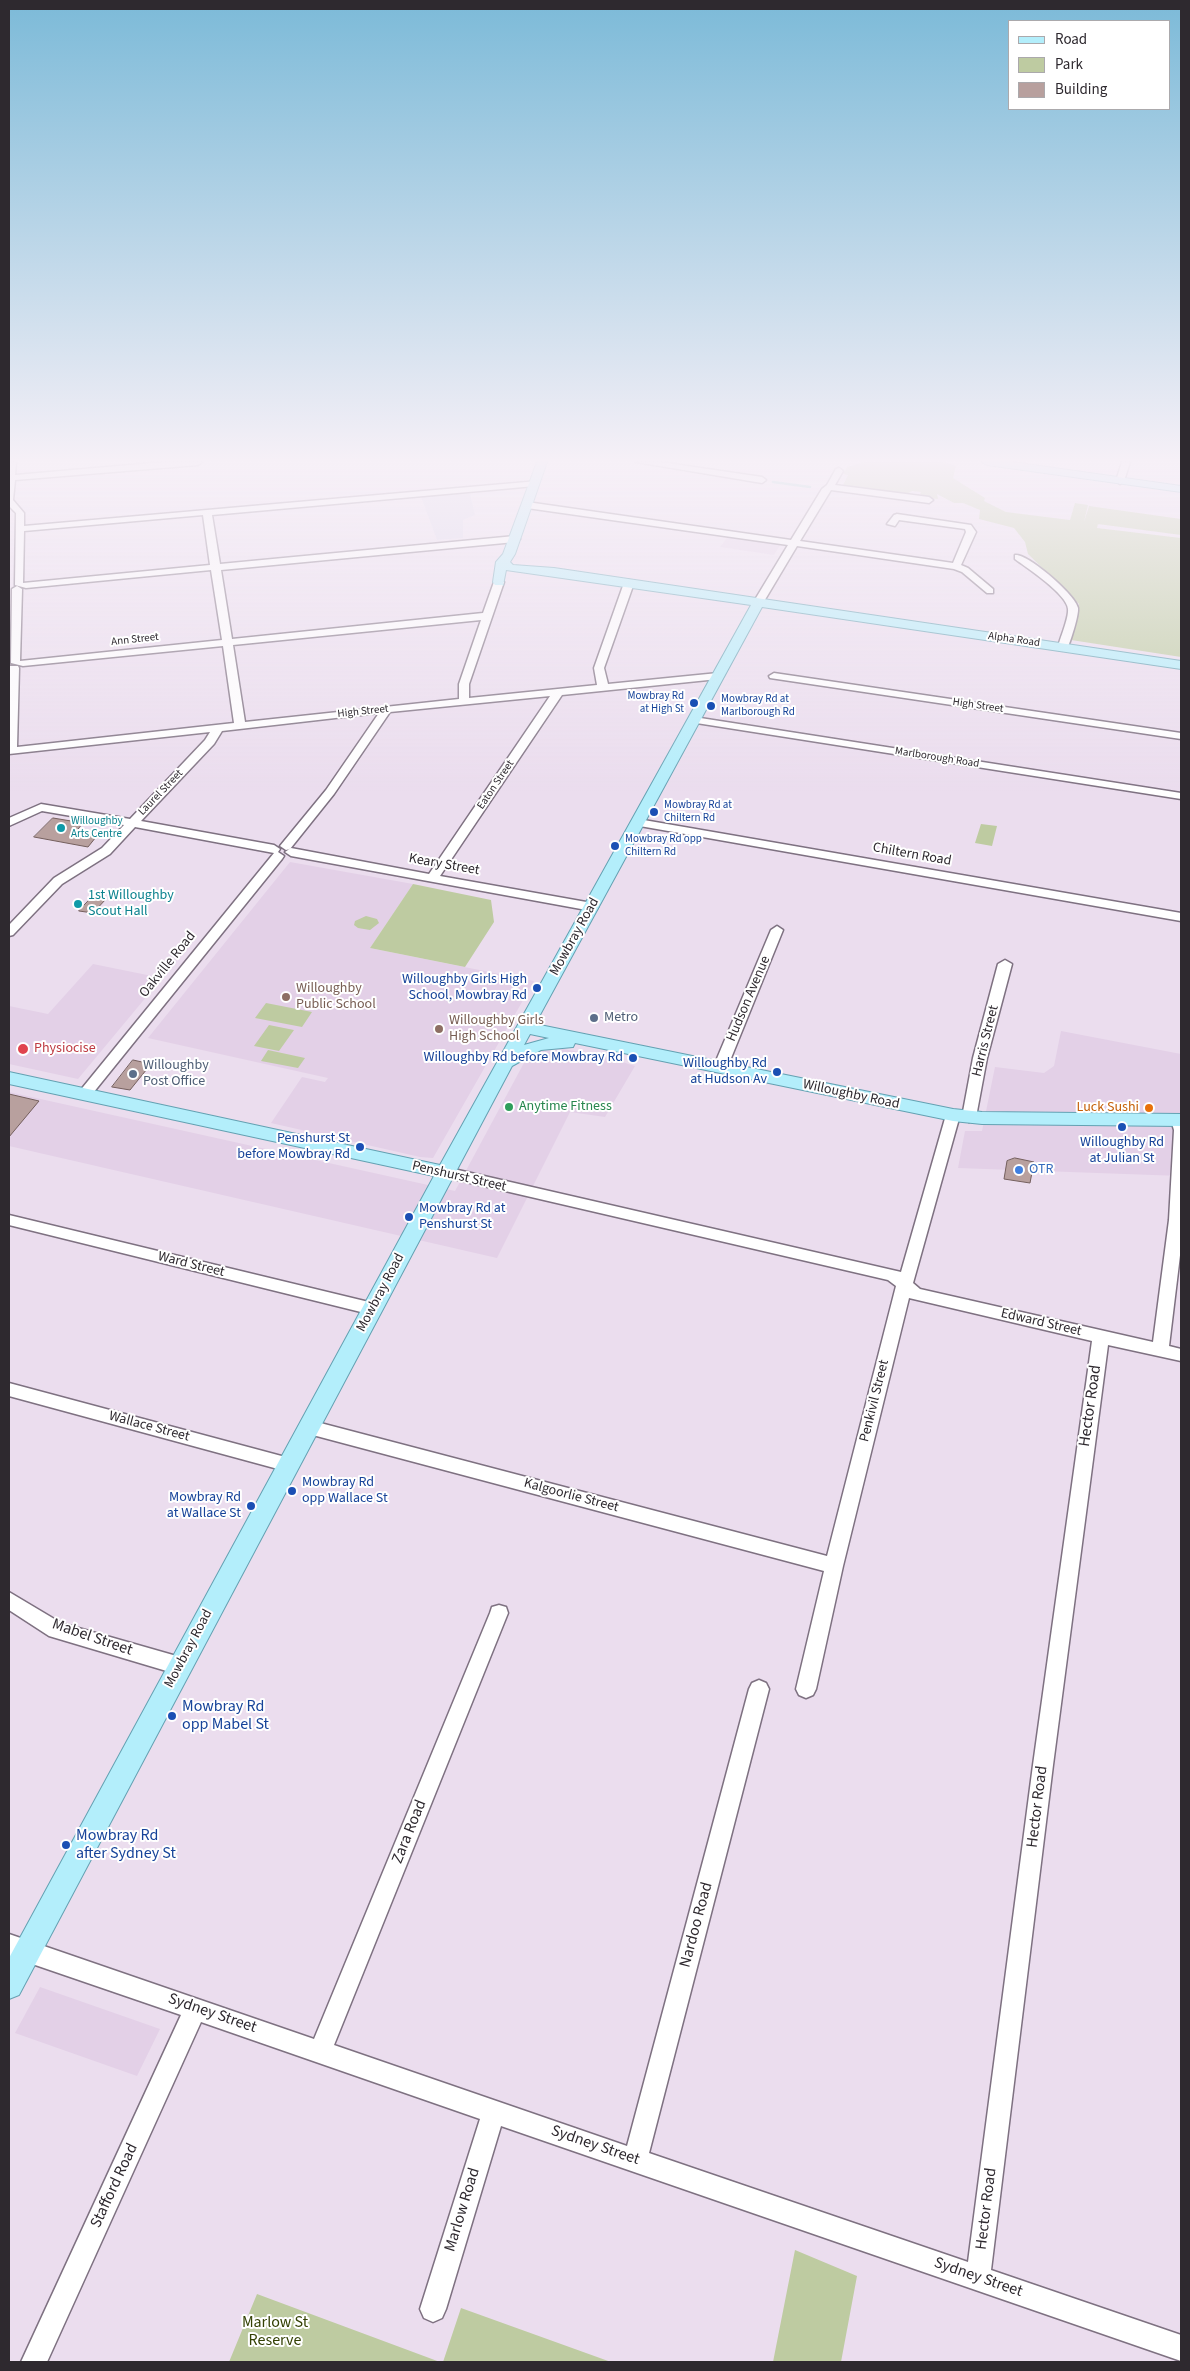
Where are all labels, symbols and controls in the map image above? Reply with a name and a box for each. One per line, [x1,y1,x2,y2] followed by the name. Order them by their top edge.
[1008,20,1170,110] legend
[1055,29,1087,50] text: Road
[1055,54,1083,75] text: Park
[1055,79,1107,100] text: Building
[987,630,1041,650] street label: Alpha Road
[111,631,159,649] street label: Ann Street
[627,690,684,716] place label: Mowbray Rd at High St
[721,693,795,719] place label: Mowbray Rd at Marlborough Rd
[952,696,1004,716] street label: High Street
[688,697,700,709] marker: Mowbray Rd at High St
[705,700,717,712] marker: Mowbray Rd at Marlborough Rd
[337,703,389,721] street label: High Street
[894,745,980,771] street label: Marlborough Road
[475,758,517,812] street label: Eaton Street
[136,767,186,819] street label: Laurel Street
[664,799,732,825] place label: Mowbray Rd at Chiltern Rd
[648,806,660,818] marker: Mowbray Rd at Chiltern Rd
[71,815,123,841] place label: Willoughby Arts Centre
[55,822,67,834] marker: Willoughby Arts Centre
[625,833,702,859] place label: Mowbray Rd opp Chiltern Rd
[609,840,621,852] marker: Mowbray Rd opp Chiltern Rd
[871,840,953,870] street label: Chiltern Road
[407,851,481,879] street label: Keary Street
[88,888,174,920] place label: 1st Willoughby Scout Hall
[547,895,603,979] street label: Mowbray Road
[72,898,84,910] marker: 1st Willoughby Scout Hall
[136,929,200,1001] street label: Oakville Road
[723,954,775,1044] street label: Hudson Avenue
[402,972,527,1004] place label: Willoughby Girls High School, Mowbray Rd
[296,981,376,1014] place label: Willoughby Public School
[531,982,543,994] marker: Willoughby Girls High School, Mowbray Rd
[280,991,292,1003] marker: Willoughby Public School
[969,1004,1003,1078] street label: Harris Street
[604,1010,638,1026] place label: Metro
[588,1012,600,1024] marker: Metro
[449,1013,544,1046] place label: Willoughby Girls High School
[433,1023,445,1035] marker: Willoughby Girls High School
[34,1041,96,1057] place label: Physiocise
[16,1042,30,1056] marker: Physiocise
[423,1050,623,1066] place label: Willoughby Rd before Mowbray Rd
[627,1052,639,1064] marker: Willoughby Rd before Mowbray Rd
[683,1056,767,1088] place label: Willoughby Rd at Hudson Av
[143,1058,209,1090] place label: Willoughby Post Office
[771,1066,783,1078] marker: Willoughby Rd at Hudson Av
[127,1068,139,1080] marker: Willoughby Post Office
[801,1077,901,1113] street label: Willoughby Road
[519,1099,612,1115] place label: Anytime Fitness
[1077,1100,1139,1116] place label: Luck Sushi
[503,1101,515,1113] marker: Anytime Fitness
[1143,1102,1155,1114] marker: Luck Sushi
[1116,1121,1128,1133] marker: Willoughby Rd at Julian St
[237,1131,350,1164] place label: Penshurst St before Mowbray Rd
[1080,1135,1164,1168] place label: Willoughby Rd at Julian St
[354,1141,366,1153] marker: Penshurst St before Mowbray Rd
[410,1158,508,1196] street label: Penshurst Street
[1029,1162,1053,1178] place label: OTR
[1013,1164,1025,1176] marker: OTR
[419,1201,505,1234] place label: Mowbray Rd at Penshurst St
[403,1211,415,1223] marker: Mowbray Rd at Penshurst St
[156,1249,226,1281] street label: Ward Street
[353,1251,409,1335] street label: Mowbray Road
[999,1306,1083,1340] street label: Edward Street
[857,1358,893,1444] street label: Penkivil Street
[1076,1364,1106,1448] street label: Hector Road
[107,1408,191,1446] street label: Wallace Street
[302,1475,388,1508] place label: Mowbray Rd opp Wallace St
[522,1475,620,1517] street label: Kalgoorlie Street
[286,1485,298,1497] marker: Mowbray Rd opp Wallace St
[167,1490,241,1522] place label: Mowbray Rd at Wallace St
[245,1500,257,1512] marker: Mowbray Rd at Wallace St
[161,1607,217,1691] street label: Mowbray Road
[49,1615,135,1661] street label: Mabel Street
[182,1697,269,1735] place label: Mowbray Rd opp Mabel St
[166,1710,178,1722] marker: Mowbray Rd opp Mabel St
[1023,1765,1053,1849] street label: Hector Road
[389,1797,431,1867] street label: Zara Road
[76,1826,176,1864] place label: Mowbray Rd after Sydney St
[60,1839,72,1851] marker: Mowbray Rd after Sydney St
[676,1880,718,1970] street label: Nardoo Road
[165,1990,259,2038] street label: Sydney Street
[548,2122,642,2170] street label: Sydney Street
[87,2141,143,2231] street label: Stafford Road
[441,2166,485,2254] street label: Marlow Road
[972,2167,1002,2251] street label: Hector Road
[931,2254,1025,2302] street label: Sydney Street
[242,2313,308,2351] park label: Marlow St Reserve

